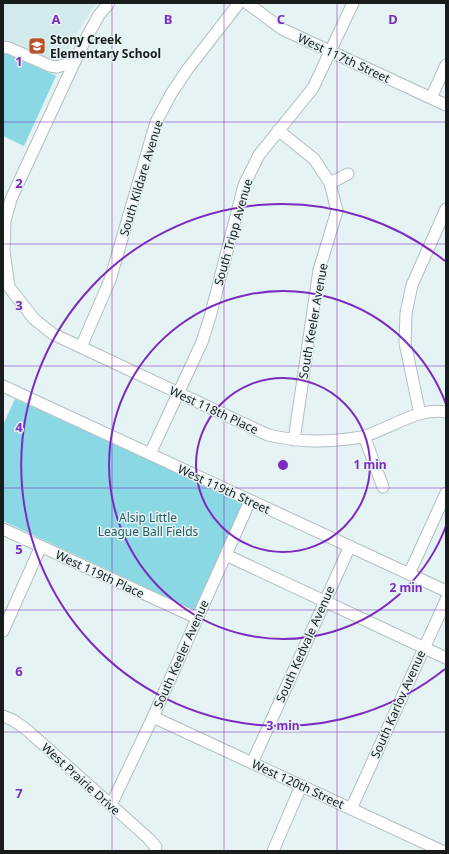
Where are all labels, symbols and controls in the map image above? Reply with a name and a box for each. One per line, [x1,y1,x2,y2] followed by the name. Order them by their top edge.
[52,10,61,28] text: A
[164,10,172,28] text: B
[277,10,285,28] text: C
[388,10,398,28] text: D
[295,29,393,87] street label: West 117th Street
[50,31,161,62] place label: Stony Creek Elementary School
[27,36,47,56] school or university icon: Stony Creek Elementary School
[15,52,23,70] text: 1
[115,118,167,238] street label: South Kildare Avenue
[15,174,23,192] text: 2
[210,176,256,287] street label: South Tripp Avenue
[294,262,332,380] street label: South Keeler Avenue
[15,296,23,314] text: 3
[167,382,261,438] street label: West 118th Place
[15,418,23,436] text: 4
[353,456,387,473] text: 1 min
[276,458,290,472] centre of rings
[175,460,273,518] street label: West 119th Street
[98,509,199,540] park label: Alsip Little League Ball Fields
[15,540,23,558] text: 5
[53,546,147,602] street label: West 119th Place
[389,579,423,596] text: 2 min
[272,583,338,705] street label: South Kedvale Avenue
[149,597,213,711] street label: South Keeler Avenue
[366,647,430,761] street label: South Karlov Avenue
[15,662,23,680] text: 6
[266,717,300,734] text: 3 min
[38,739,124,819] street label: West Prairie Drive
[249,755,347,813] street label: West 120th Street
[15,784,23,802] text: 7

